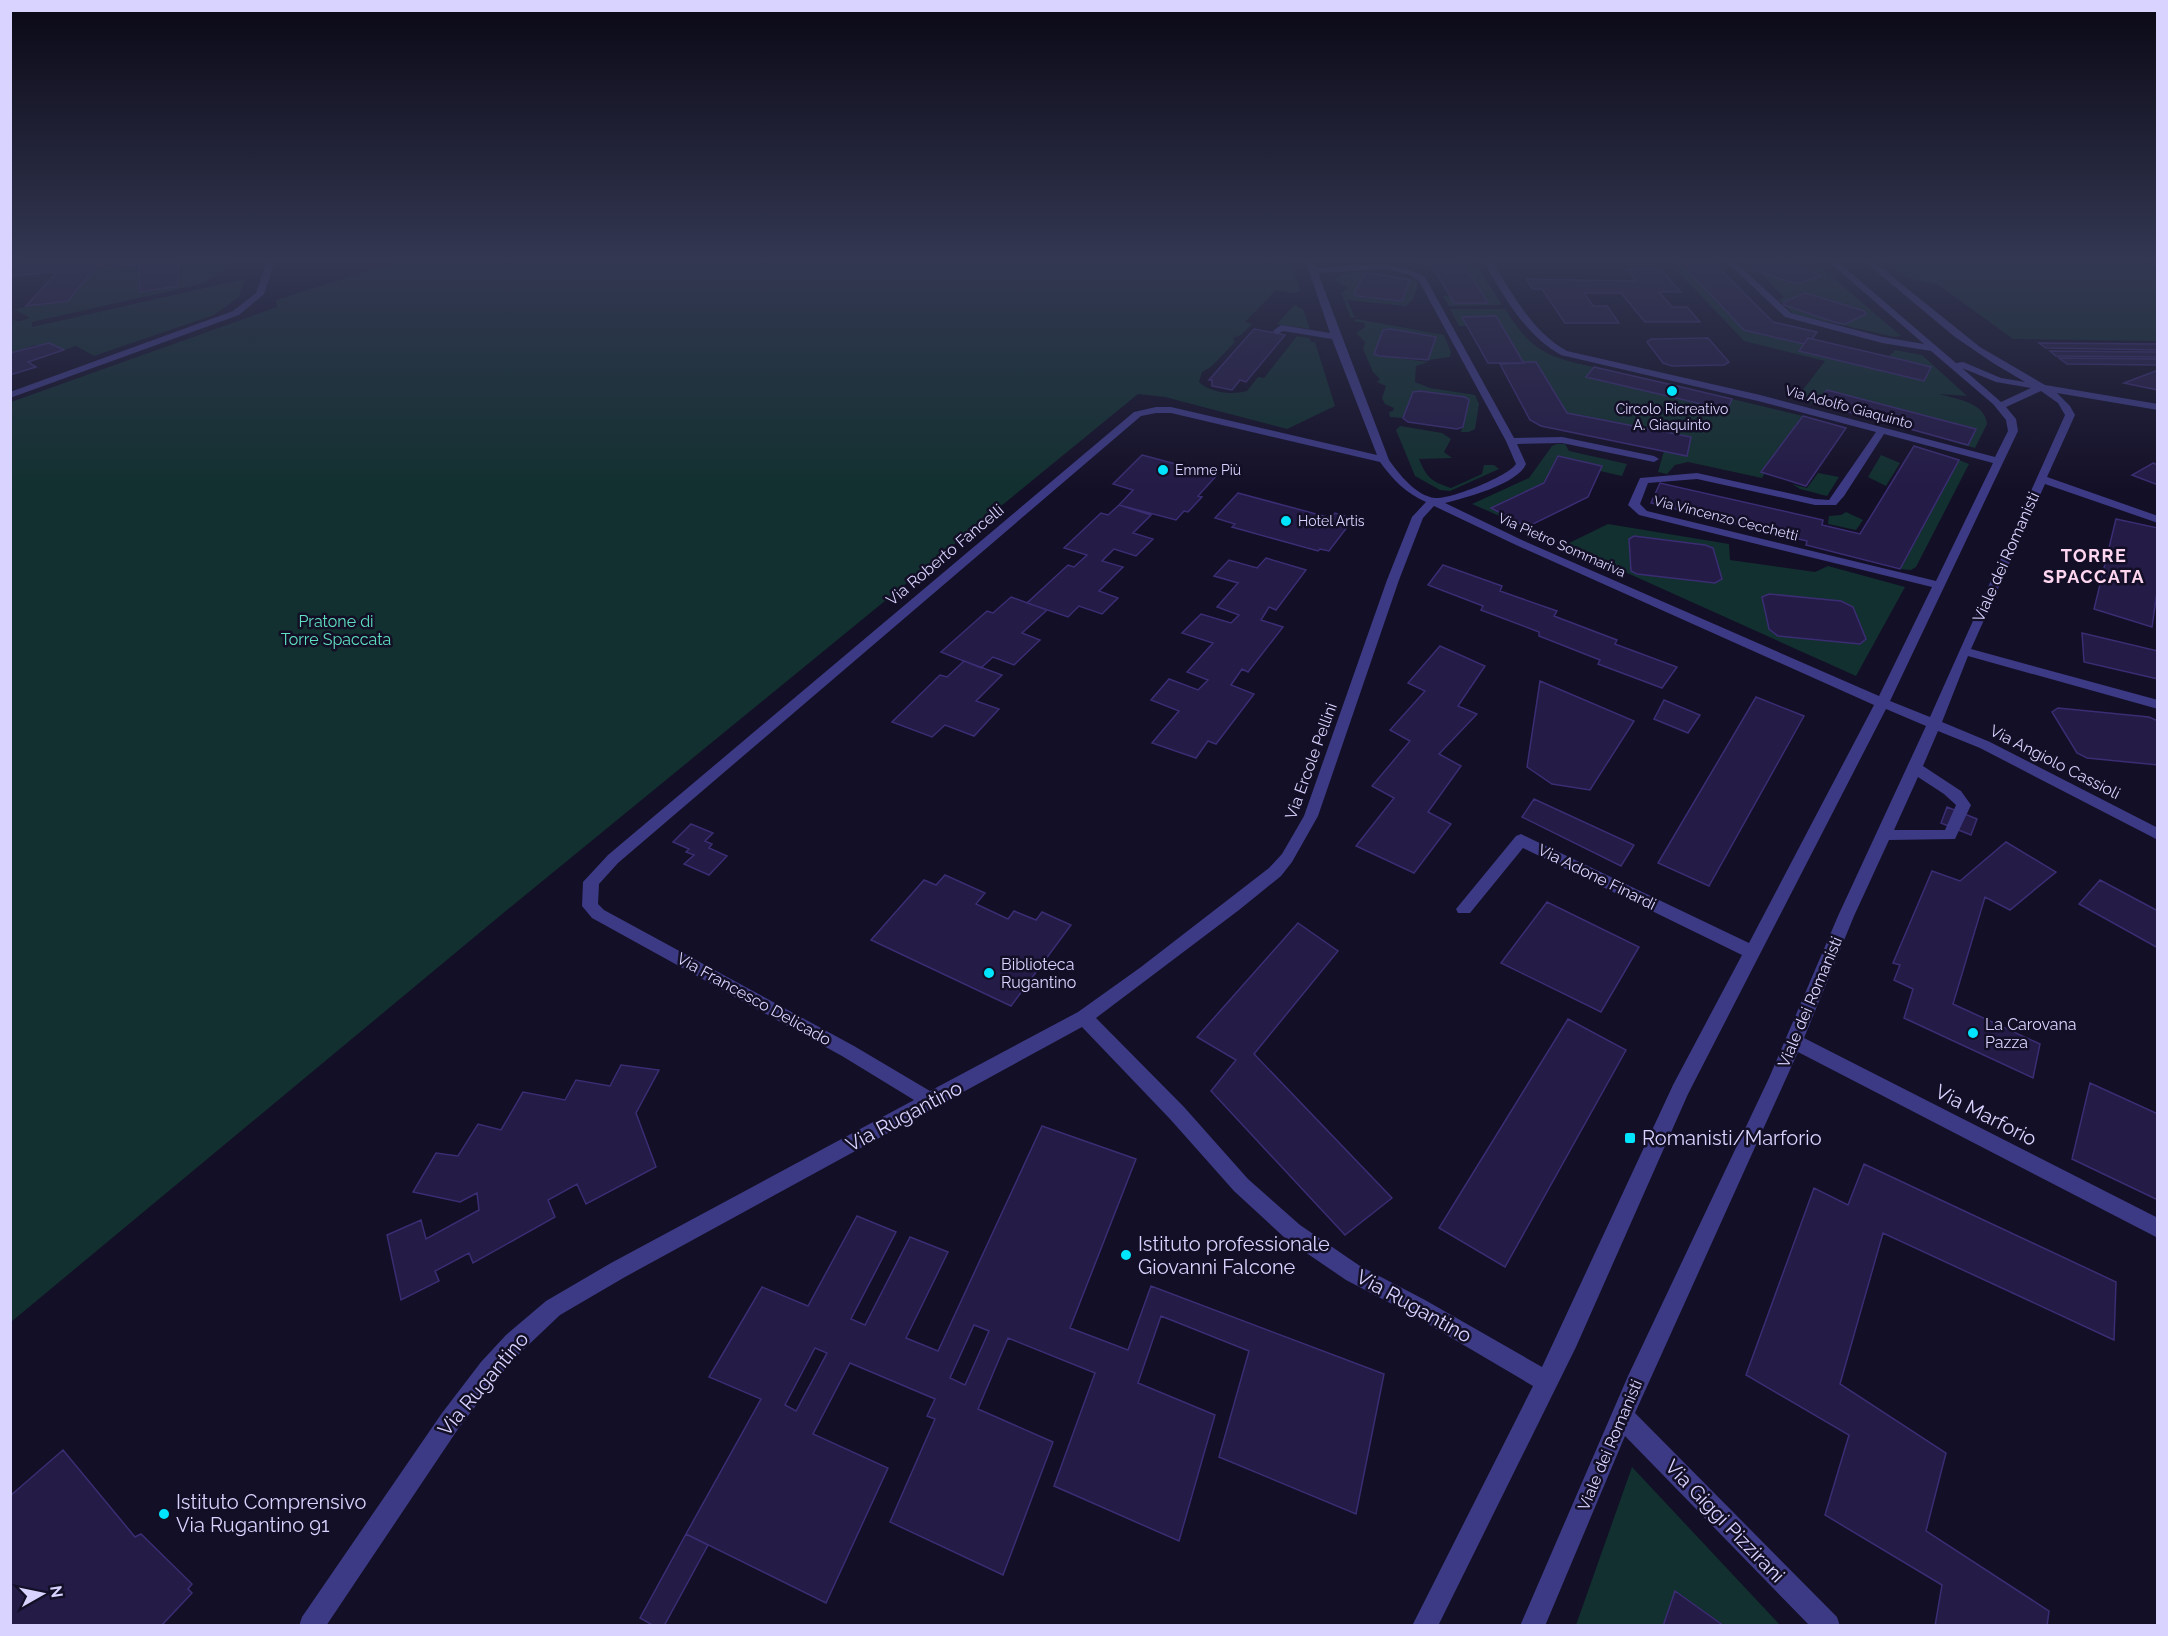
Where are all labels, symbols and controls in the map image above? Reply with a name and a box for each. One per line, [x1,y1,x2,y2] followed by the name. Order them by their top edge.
[1783,382,1915,432] street label: Via Adolfo Giaquinto
[1665,384,1679,398] marker: Circolo Ricreativo A. Giaquinto
[1616,401,1728,433] place label: Circolo Ricreativo A. Giaquinto
[1175,462,1241,478] place label: Emme Più
[1156,463,1170,477] marker: Emme Più
[1969,489,2043,625] street label: Viale dei Romanisti
[1652,492,1800,544] street label: Via Vincenzo Cecchetti
[882,500,1008,610] street label: Via Roberto Fancelli
[1496,510,1628,580] street label: Via Pietro Sommariva
[1298,513,1365,529] place label: Hotel Artis
[1279,514,1293,528] marker: Hotel Artis
[2043,545,2145,587] district label: TORRE SPACCATA
[281,612,391,649] park label: Pratone di Torre Spaccata
[1281,700,1341,822] street label: Via Ercole Pellini
[1987,721,2123,803] street label: Via Angiolo Cassioli
[1535,840,1659,914] street label: Via Adone Finardi
[1774,934,1846,1070] street label: Viale dei Romanisti
[674,949,834,1049] street label: Via Francesco Delicado
[1001,955,1076,992] place label: Biblioteca Rugantino
[982,966,996,980] marker: Biblioteca Rugantino
[1985,1015,2077,1052] place label: La Carovana Pazza
[1966,1026,1980,1040] marker: La Carovana Pazza
[842,1075,966,1157] street label: Via Rugantino
[1931,1079,2041,1151] street label: Via Marforio
[1642,1126,1822,1150] place label: Romanisti/Marforio
[1623,1131,1637,1145] marker: Romanisti/Marforio
[1138,1232,1330,1279] place label: Istituto professionale Giovanni Falcone
[1119,1248,1133,1262] marker: Istituto professionale Giovanni Falcone
[1352,1264,1476,1348] street label: Via Rugantino
[433,1327,533,1441] street label: Via Rugantino
[1574,1377,1646,1513] street label: Viale dei Romanisti
[1660,1455,1790,1587] street label: Via Giggi Pizzirani
[176,1490,366,1537] place label: Istituto Comprensivo Via Rugantino 91
[157,1507,171,1521] marker: Istituto Comprensivo Via Rugantino 91
[12,1564,72,1624] north arrow
[46,1584,67,1599] text: N

